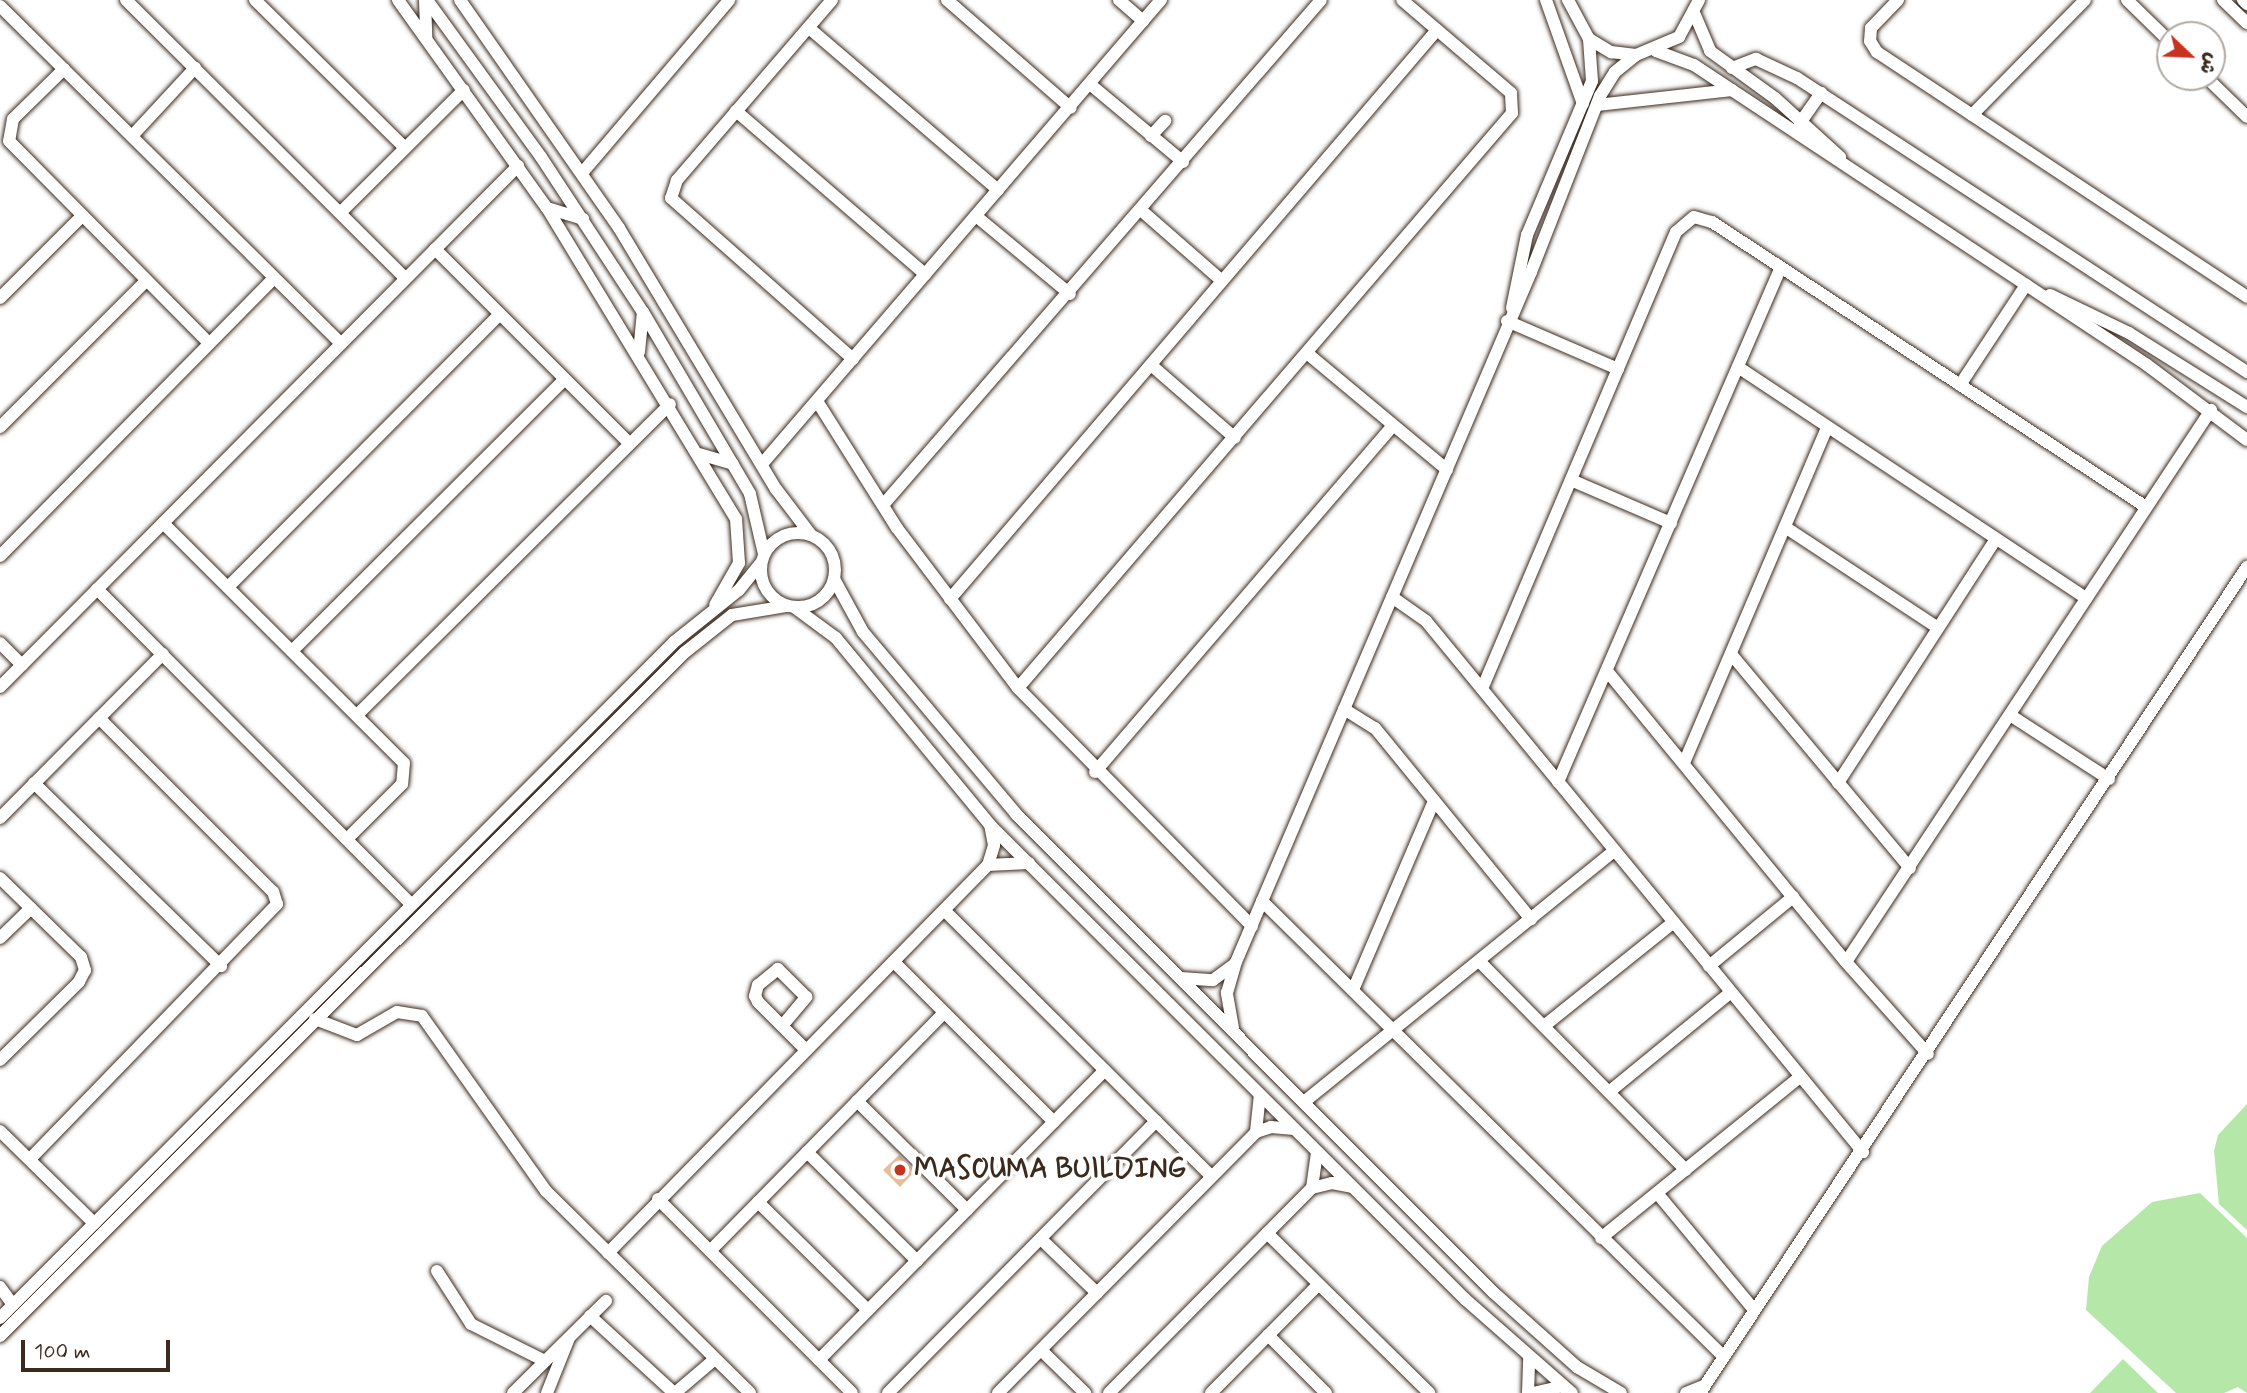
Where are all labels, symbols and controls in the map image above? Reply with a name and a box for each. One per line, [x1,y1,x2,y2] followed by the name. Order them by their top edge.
[2156,21,2226,91] north arrow
[2193,49,2225,78] text: ش
[914,1153,1188,1187] place label: MASOUMA BUILDING
[892,1162,908,1178] marker: MASOUMA BUILDING
[24,1326,173,1370] scale bar
[34,1338,90,1366] text: 100 m

